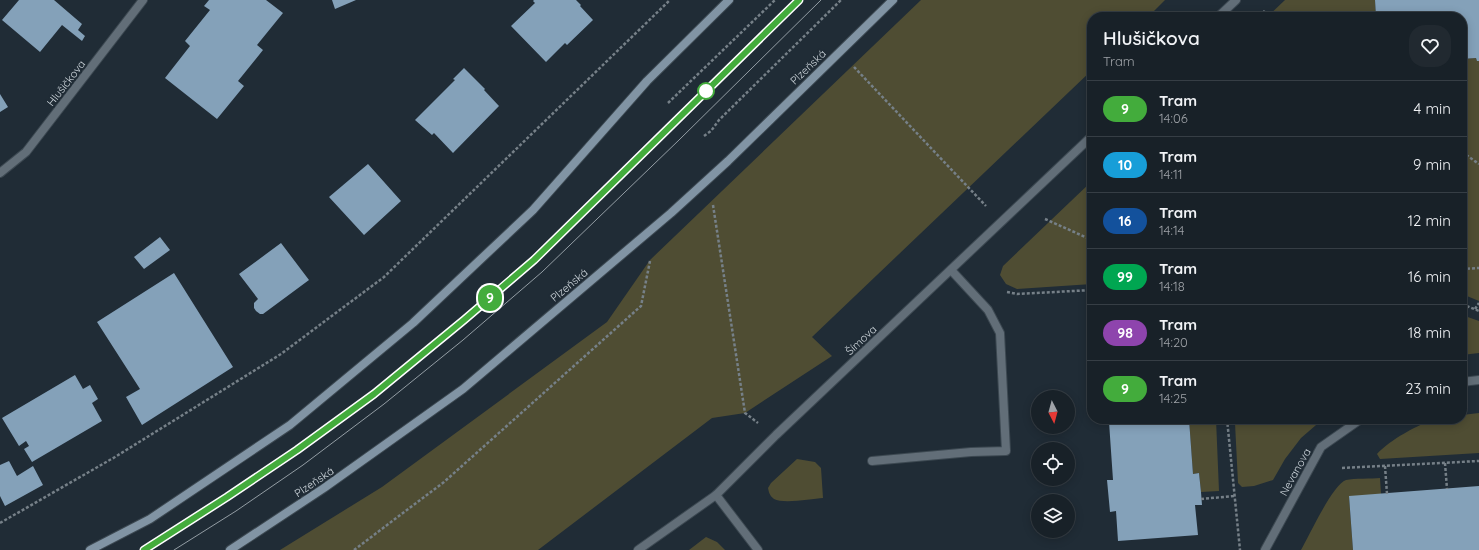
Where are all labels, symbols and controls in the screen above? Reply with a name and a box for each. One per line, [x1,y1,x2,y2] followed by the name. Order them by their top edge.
[1409,25,1451,67] button: heart
[1103,26,1200,50] text: Hlušičkova
[787,47,829,87] street label: Plzeňská
[1103,53,1135,69] text: Tram
[44,57,88,109] street label: Hlušičkova
[697,82,715,100] unlabelled marker
[1159,91,1197,110] text: Tram
[1413,99,1451,118] text: 4 min
[1121,100,1129,118] text: 9
[1159,110,1188,126] text: 14:06
[1159,147,1197,166] text: Tram
[1413,155,1451,174] text: 9 min
[1118,156,1132,174] text: 10
[1159,166,1183,182] text: 14:11
[1159,203,1197,222] text: Tram
[1407,211,1451,230] text: 12 min
[1118,212,1132,230] text: 16
[1159,222,1184,238] text: 14:14
[1159,259,1197,278] text: Tram
[547,265,591,305] street label: Plzeňská
[1408,267,1451,286] text: 16 min
[1117,268,1133,286] text: 99
[1159,278,1185,294] text: 14:18
[477,285,503,311] line badge: 9
[486,289,494,307] text: 9
[1159,315,1197,334] text: Tram
[842,322,880,358] street label: Šímova
[1408,323,1451,342] text: 18 min
[1117,324,1133,342] text: 98
[1159,334,1188,350] text: 14:20
[1159,371,1197,390] text: Tram
[1405,379,1451,398] text: 23 min
[1121,380,1129,398] text: 9
[1031,390,1075,434] north arrow
[1031,390,1075,538] map controls
[1159,390,1187,406] text: 14:25
[1031,442,1075,486] button: locate
[1276,446,1314,498] street label: Nevanova
[292,464,336,500] street label: Plzeňská
[1031,494,1075,538] button: layers

